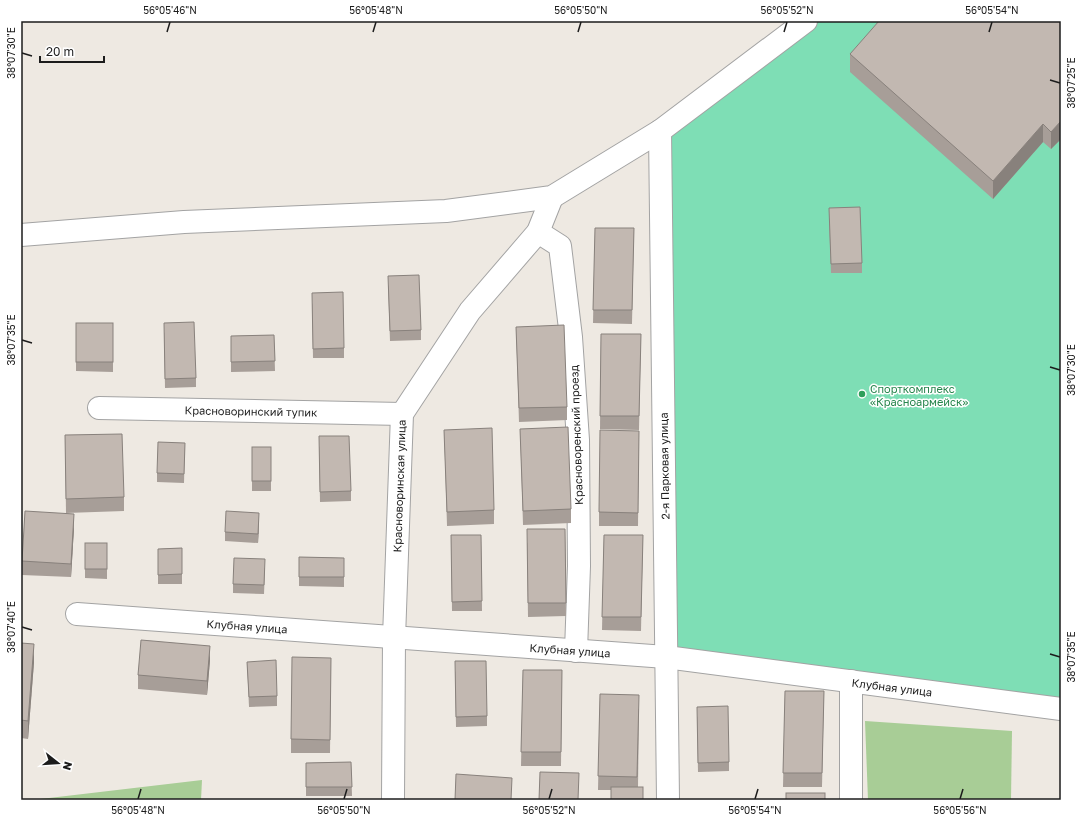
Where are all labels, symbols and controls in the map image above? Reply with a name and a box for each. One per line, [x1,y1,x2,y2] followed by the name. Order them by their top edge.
[143,4,197,16] text: 56°05'46"N
[349,4,403,16] text: 56°05'48"N
[554,4,608,16] text: 56°05'50"N
[760,4,814,16] text: 56°05'52"N
[965,4,1019,16] text: 56°05'54"N
[5,27,17,79] text: 38°07'30"E
[40,38,104,64] scale bar
[46,44,74,59] text: 20 m
[1065,57,1077,109] text: 38°07'25"E
[5,314,17,366] text: 38°07'35"E
[1065,344,1077,396] text: 38°07'30"E
[567,365,585,505] street label: Красноворенский проезд
[870,382,968,408] place label: Спорткомплекс «Красноармейск»
[857,389,867,399] marker: Спорткомплекс «Красноармейск»
[184,403,318,419] street label: Красноворинский тупик
[657,412,671,520] street label: 2-я Парковая улица
[390,419,408,553] street label: Красноворинская улица
[5,601,17,653] text: 38°07'40"E
[206,617,288,635] street label: Клубная улица
[1065,631,1077,683] text: 38°07'35"E
[529,641,611,659] street label: Клубная улица
[851,676,933,698] street label: Клубная улица
[38,743,78,783] north arrow
[61,760,75,772] text: N
[111,804,165,816] text: 56°05'48"N
[317,804,371,816] text: 56°05'50"N
[522,804,576,816] text: 56°05'52"N
[728,804,782,816] text: 56°05'54"N
[933,804,987,816] text: 56°05'56"N

